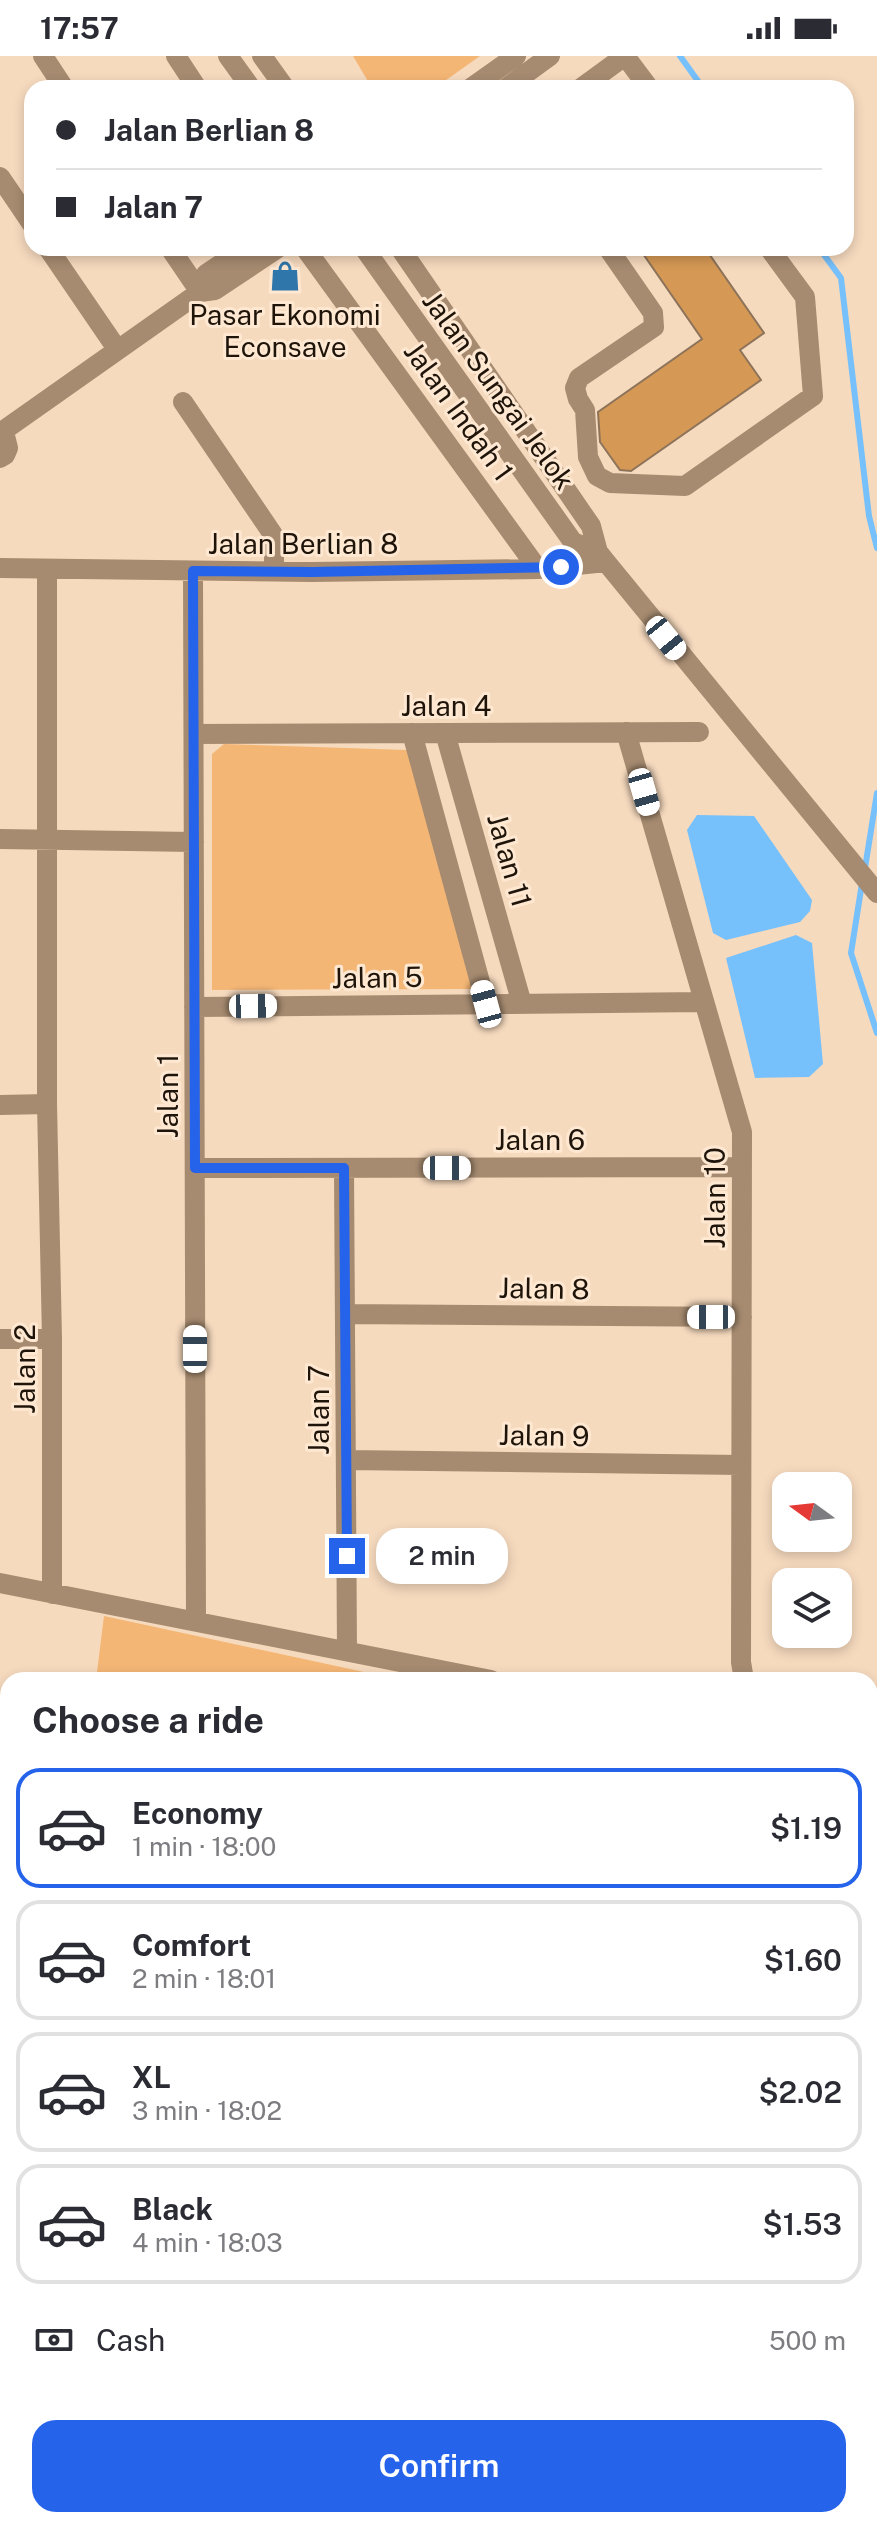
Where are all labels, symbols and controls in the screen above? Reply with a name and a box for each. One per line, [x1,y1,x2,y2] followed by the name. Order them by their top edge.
[40,10,119,46] text: 17:57
[104,112,314,148] text: Jalan Berlian 8
[104,189,203,225] text: Jalan 7
[268,259,302,293] shop icon: Pasar Ekonomi Econsave
[416,285,582,495] street label: Jalan Sungai Jelok
[189,298,381,363] place label: Pasar Ekonomi Econsave
[398,335,520,487] street label: Jalan Indah 1
[208,527,398,560] street label: Jalan Berlian 8
[543,549,579,585] route start
[642,612,690,664] car
[401,689,491,722] street label: Jalan 4
[626,766,662,818] car
[481,809,539,911] street label: Jalan 11
[331,960,423,994] street label: Jalan 5
[468,978,504,1030] car
[229,994,277,1018] car
[151,1054,184,1138] street label: Jalan 1
[495,1123,585,1156] street label: Jalan 6
[698,1147,731,1249] street label: Jalan 10
[423,1156,471,1180] car
[498,1271,590,1305] street label: Jalan 8
[687,1305,735,1329] car
[8,1324,41,1414] street label: Jalan 2
[183,1325,207,1373] car
[302,1365,335,1455] street label: Jalan 7
[498,1418,590,1452] street label: Jalan 9
[772,1472,852,1552] north arrow
[772,1472,852,1648] map controls
[375,1528,507,1584] callout: 2 min
[329,1538,365,1574] route end
[408,1540,476,1571] text: 2 min
[772,1568,852,1648] button: layers
[32,1699,264,1741] text: Choose a ride
[36,1792,108,1864] icon: car
[132,1795,263,1831] text: Economy
[770,1810,842,1846] text: $1.19
[132,1831,276,1862] text: 1 min · 18:00
[36,1924,108,1996] icon: car
[132,1927,251,1963] text: Comfort
[764,1942,842,1978] text: $1.60
[132,1963,276,1994] text: 2 min · 18:01
[36,2056,108,2128] icon: car
[132,2059,171,2095] text: XL
[758,2074,842,2110] text: $2.02
[132,2095,282,2126] text: 3 min · 18:02
[36,2188,108,2260] icon: car
[132,2191,213,2227] text: Black
[763,2206,842,2242] text: $1.53
[132,2227,283,2258] text: 4 min · 18:03
[32,2318,76,2362] icon: cash
[96,2322,165,2358] text: Cash
[769,2325,846,2356] text: 500 m
[32,2420,846,2512] button: Confirm

